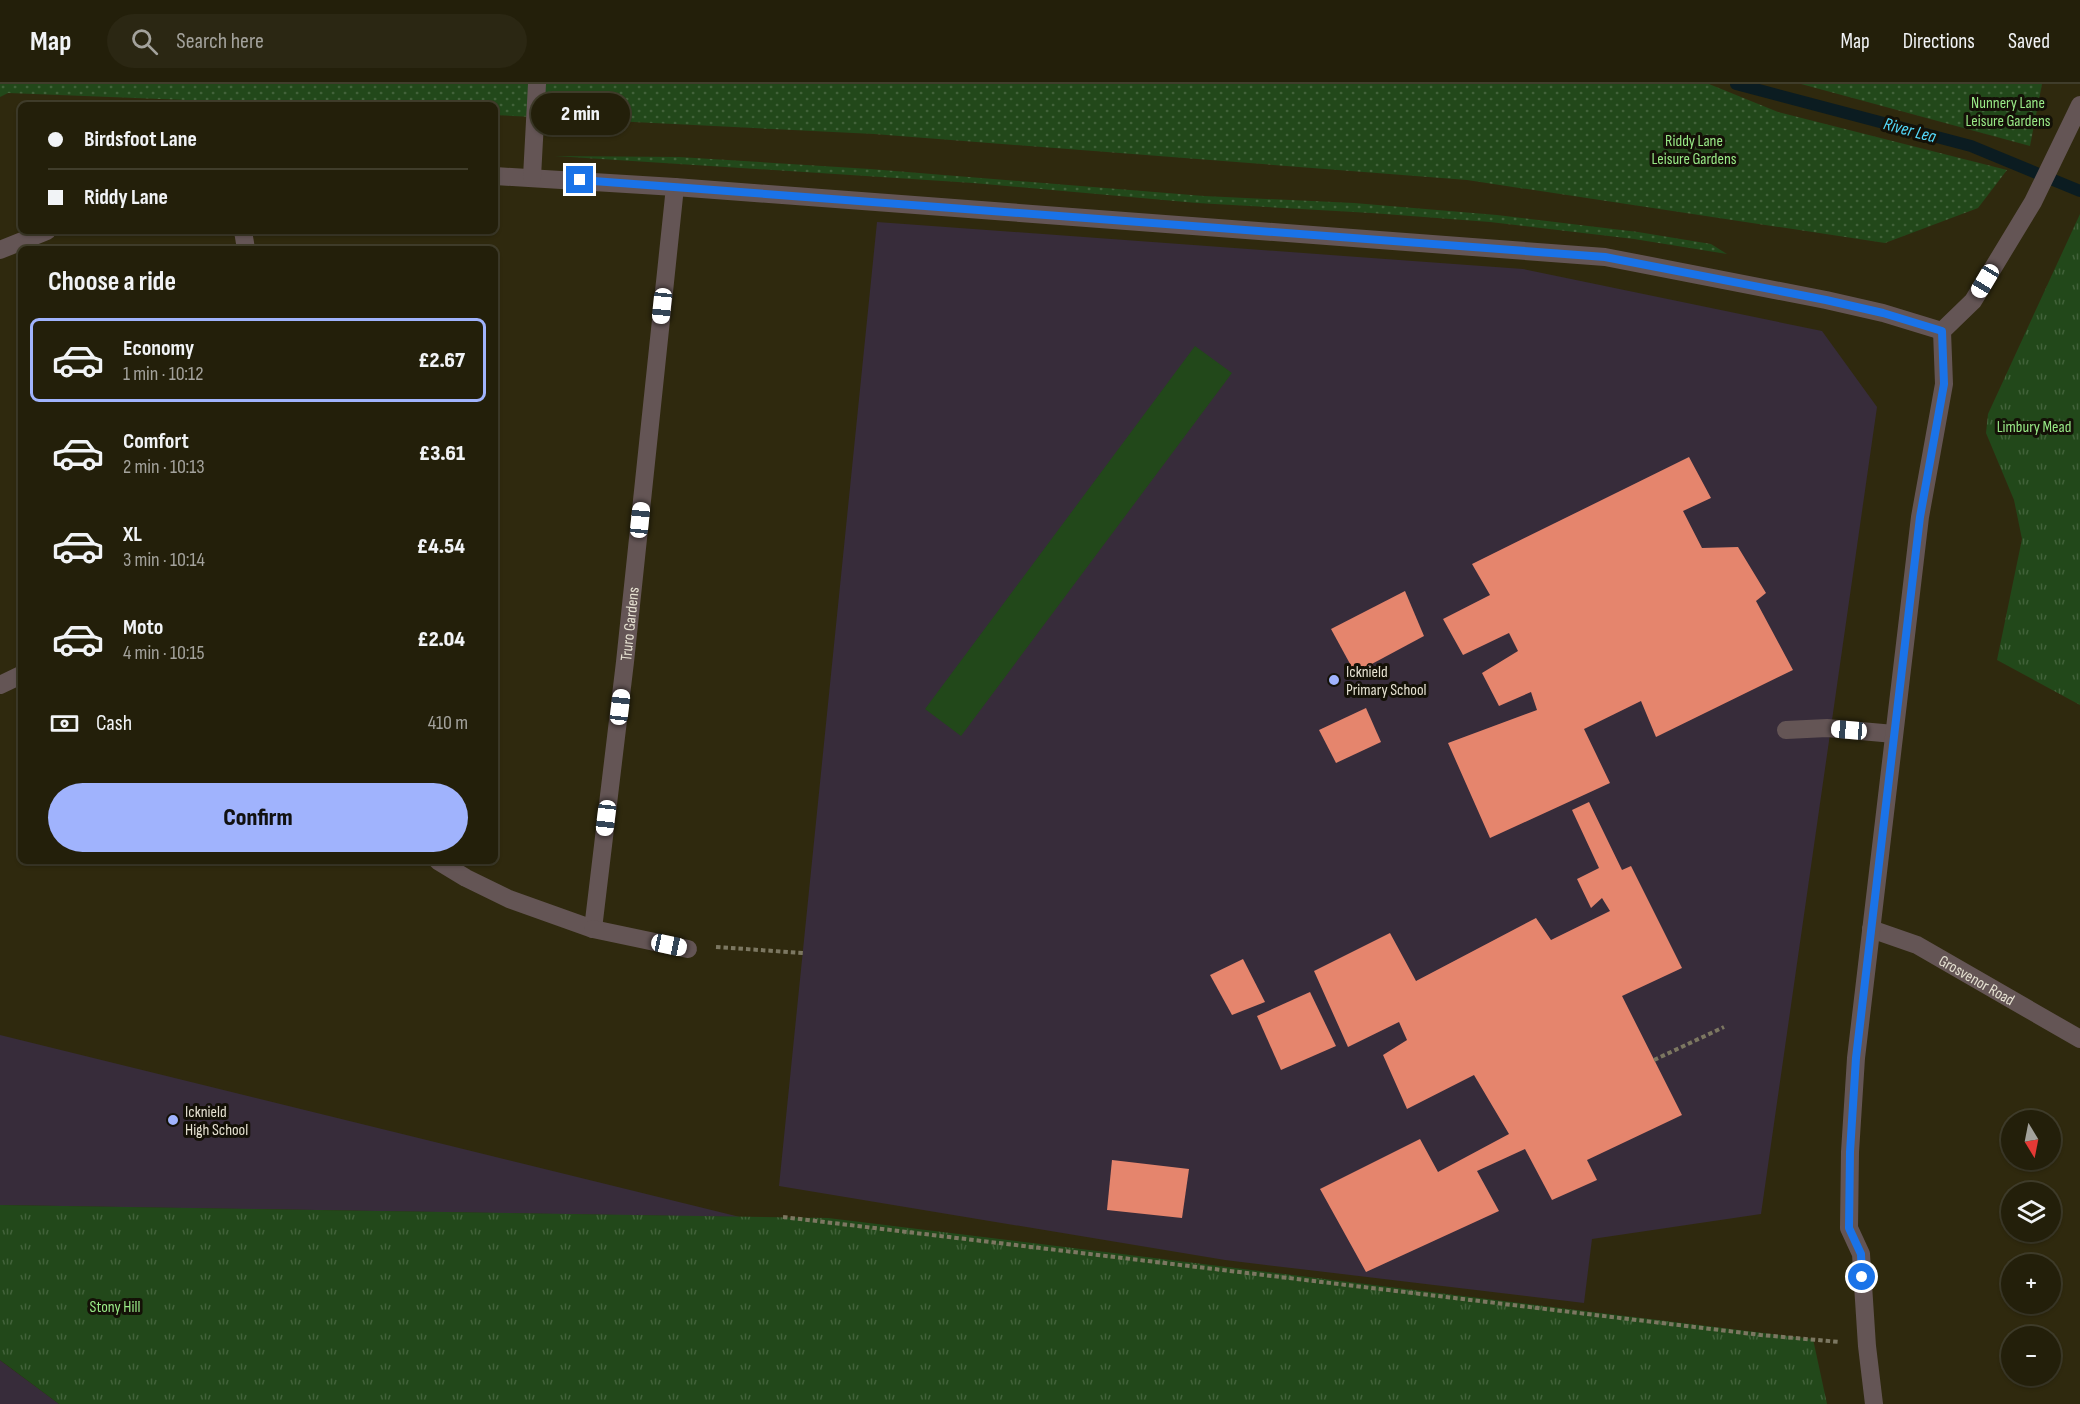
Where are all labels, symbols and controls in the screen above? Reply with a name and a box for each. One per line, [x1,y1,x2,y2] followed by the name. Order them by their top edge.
[107,14,527,68] search box
[30,25,71,58] text: Map
[128,25,161,58] icon: search
[176,28,264,55] text: Search here
[1840,29,1870,54] text: Map
[1903,29,1975,54] text: Directions
[2008,29,2050,54] text: Saved
[530,93,630,135] callout: 2 min
[1966,94,2051,131] park label: Nunnery Lane Leisure Gardens
[561,102,600,126] text: 2 min
[1881,113,1939,148] water label: River Lea
[84,126,197,153] text: Birdsfoot Lane
[1652,132,1737,169] park label: Riddy Lane Leisure Gardens
[566,166,593,193] route end
[84,184,168,211] text: Riddy Lane
[1968,261,2002,301] car
[48,266,176,298] text: Choose a ride
[651,287,673,325] car
[51,333,105,387] icon: car
[123,335,194,362] text: Economy
[418,347,465,374] text: £2.67
[123,362,204,386] text: 1 min · 10:12
[1997,418,2071,437] park label: Limbury Mead
[51,426,105,480] icon: car
[123,428,189,455] text: Comfort
[419,440,465,467] text: £3.61
[123,455,205,479] text: 2 min · 10:13
[629,501,651,539] car
[51,519,105,573] icon: car
[123,521,142,548] text: XL
[417,533,465,560] text: £4.54
[123,548,205,572] text: 3 min · 10:14
[617,586,644,662] street label: Truro Gardens
[51,612,105,666] icon: car
[123,614,163,641] text: Moto
[417,626,465,653] text: £2.04
[123,641,204,665] text: 4 min · 10:15
[1346,663,1427,700] place label: Icknield Primary School
[1327,673,1341,687] marker: Icknield Primary School
[609,688,631,726] car
[48,707,81,740] icon: cash
[96,710,132,737] text: Cash
[428,711,468,735] text: 410 m
[1830,719,1868,741] car
[48,783,468,852] button: Confirm
[595,799,617,837] car
[650,932,688,958] car
[1935,952,2018,1010] street label: Grosvenor Road
[185,1103,248,1140] place label: Icknield High School
[2001,1110,2061,1170] north arrow
[2001,1110,2061,1386] map controls
[166,1113,180,1127] marker: Icknield High School
[2001,1182,2061,1242] button: layers
[2001,1254,2061,1314] button: +
[1848,1263,1875,1290] route start
[90,1298,140,1317] park label: Stony Hill
[2001,1326,2061,1386] button: −

